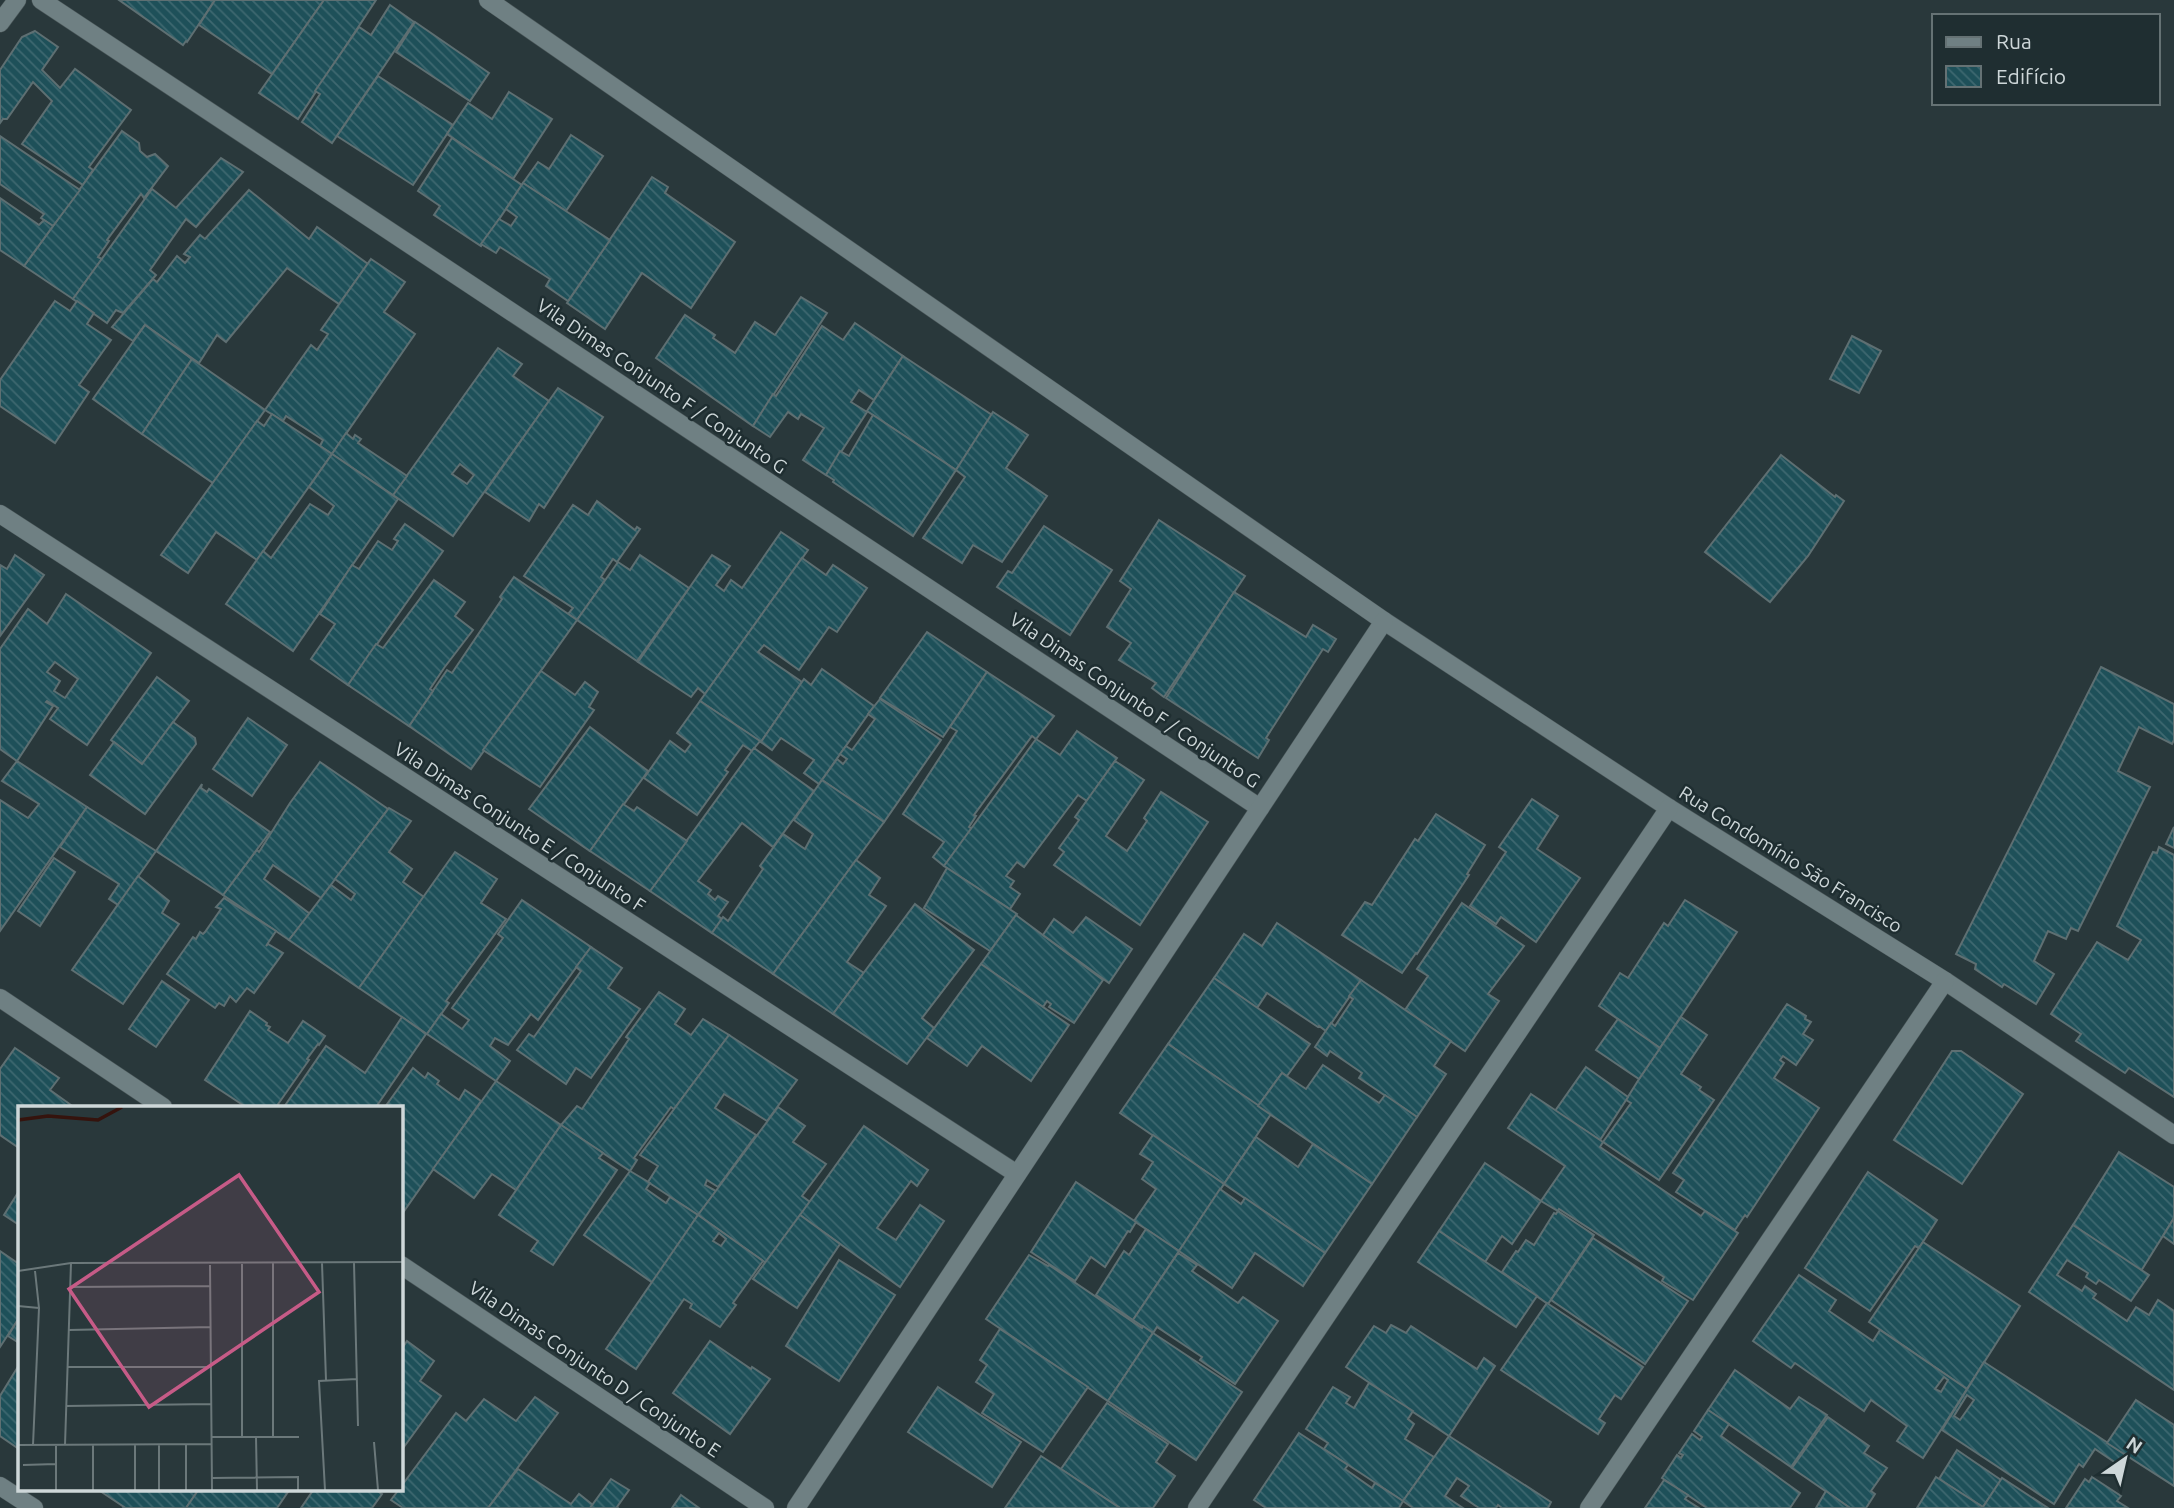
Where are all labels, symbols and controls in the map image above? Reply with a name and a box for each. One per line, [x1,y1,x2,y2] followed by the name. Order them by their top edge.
[1932,14,2160,105] legend
[1996,29,2032,53] text: Rua
[1996,64,2066,88] text: Edifício
[533,294,791,478] street label: Vila Dimas Conjunto F / Conjunto G
[1006,608,1264,792] street label: Vila Dimas Conjunto F / Conjunto G
[390,737,650,917] street label: Vila Dimas Conjunto E / Conjunto F
[1675,781,1907,937] street label: Rua Condomínio São Francisco
[18,1106,402,1490] inset map
[465,1276,725,1462] street label: Vila Dimas Conjunto D / Conjunto E
[2090,1424,2160,1494] north arrow
[2122,1432,2147,1458] text: N

